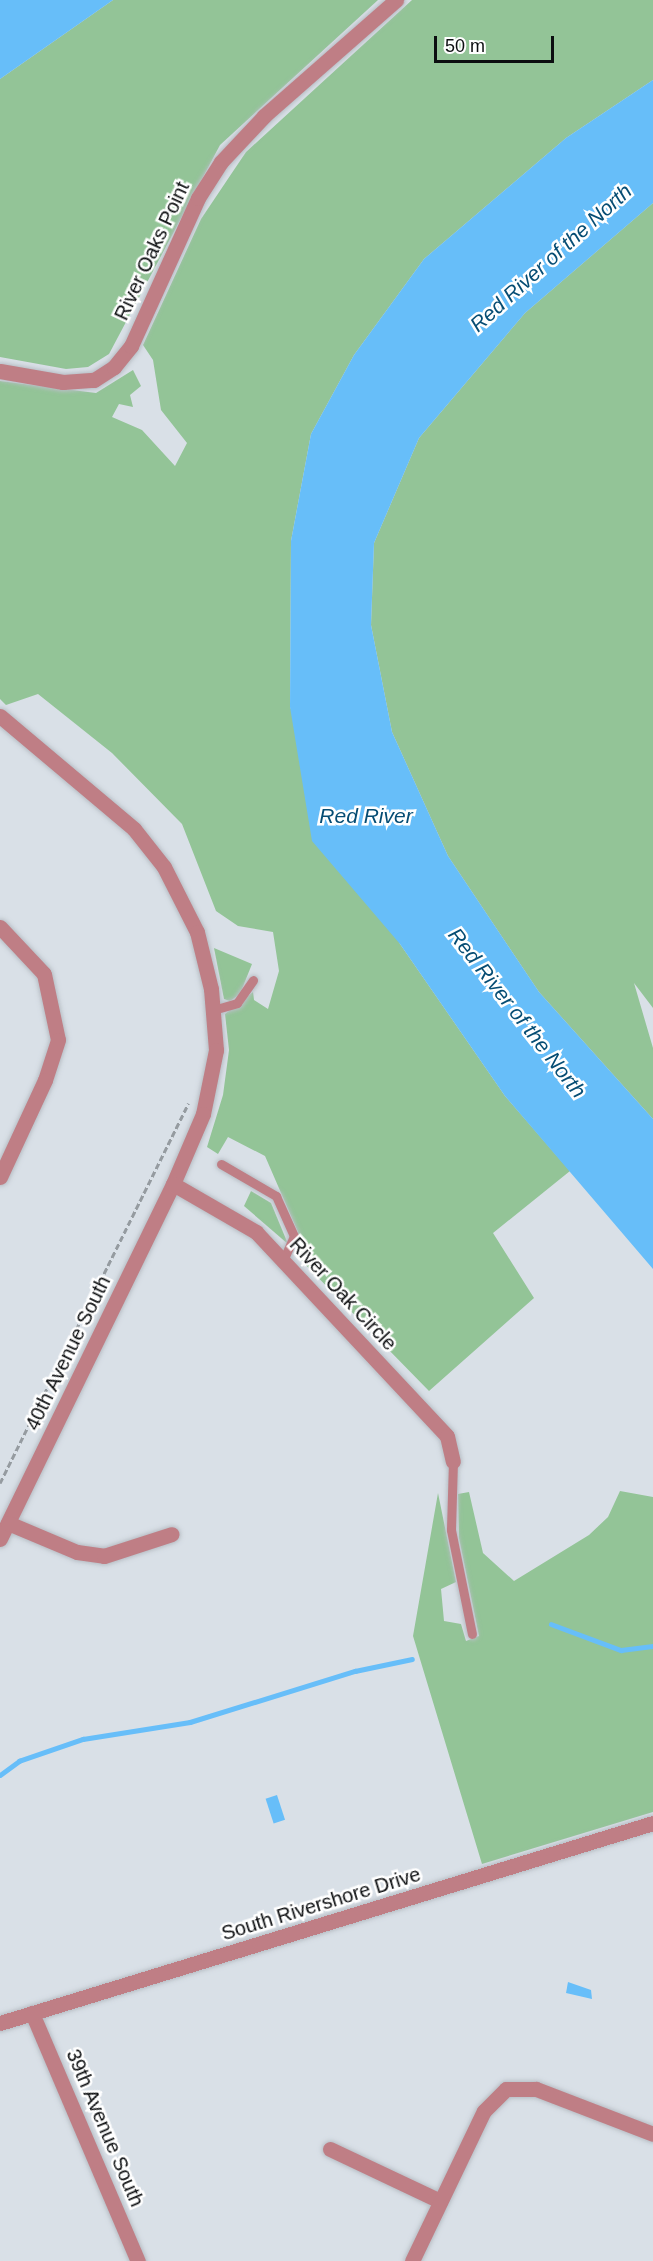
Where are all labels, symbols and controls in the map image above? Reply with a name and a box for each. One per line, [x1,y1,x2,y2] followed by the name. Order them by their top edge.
[437,24,557,62] scale bar
[445,36,485,56] text: 50 m
[109,178,195,324] street label: River Oaks Point
[465,179,637,337] water label: Red River of the North
[319,803,413,829] water label: Red River
[443,923,591,1103] water label: Red River of the North
[285,1233,401,1355] street label: River Oak Circle
[20,1271,116,1435] street label: 40th Avenue South
[219,1862,423,1946] street label: South Rivershore Drive
[61,2045,149,2211] street label: 39th Avenue South

